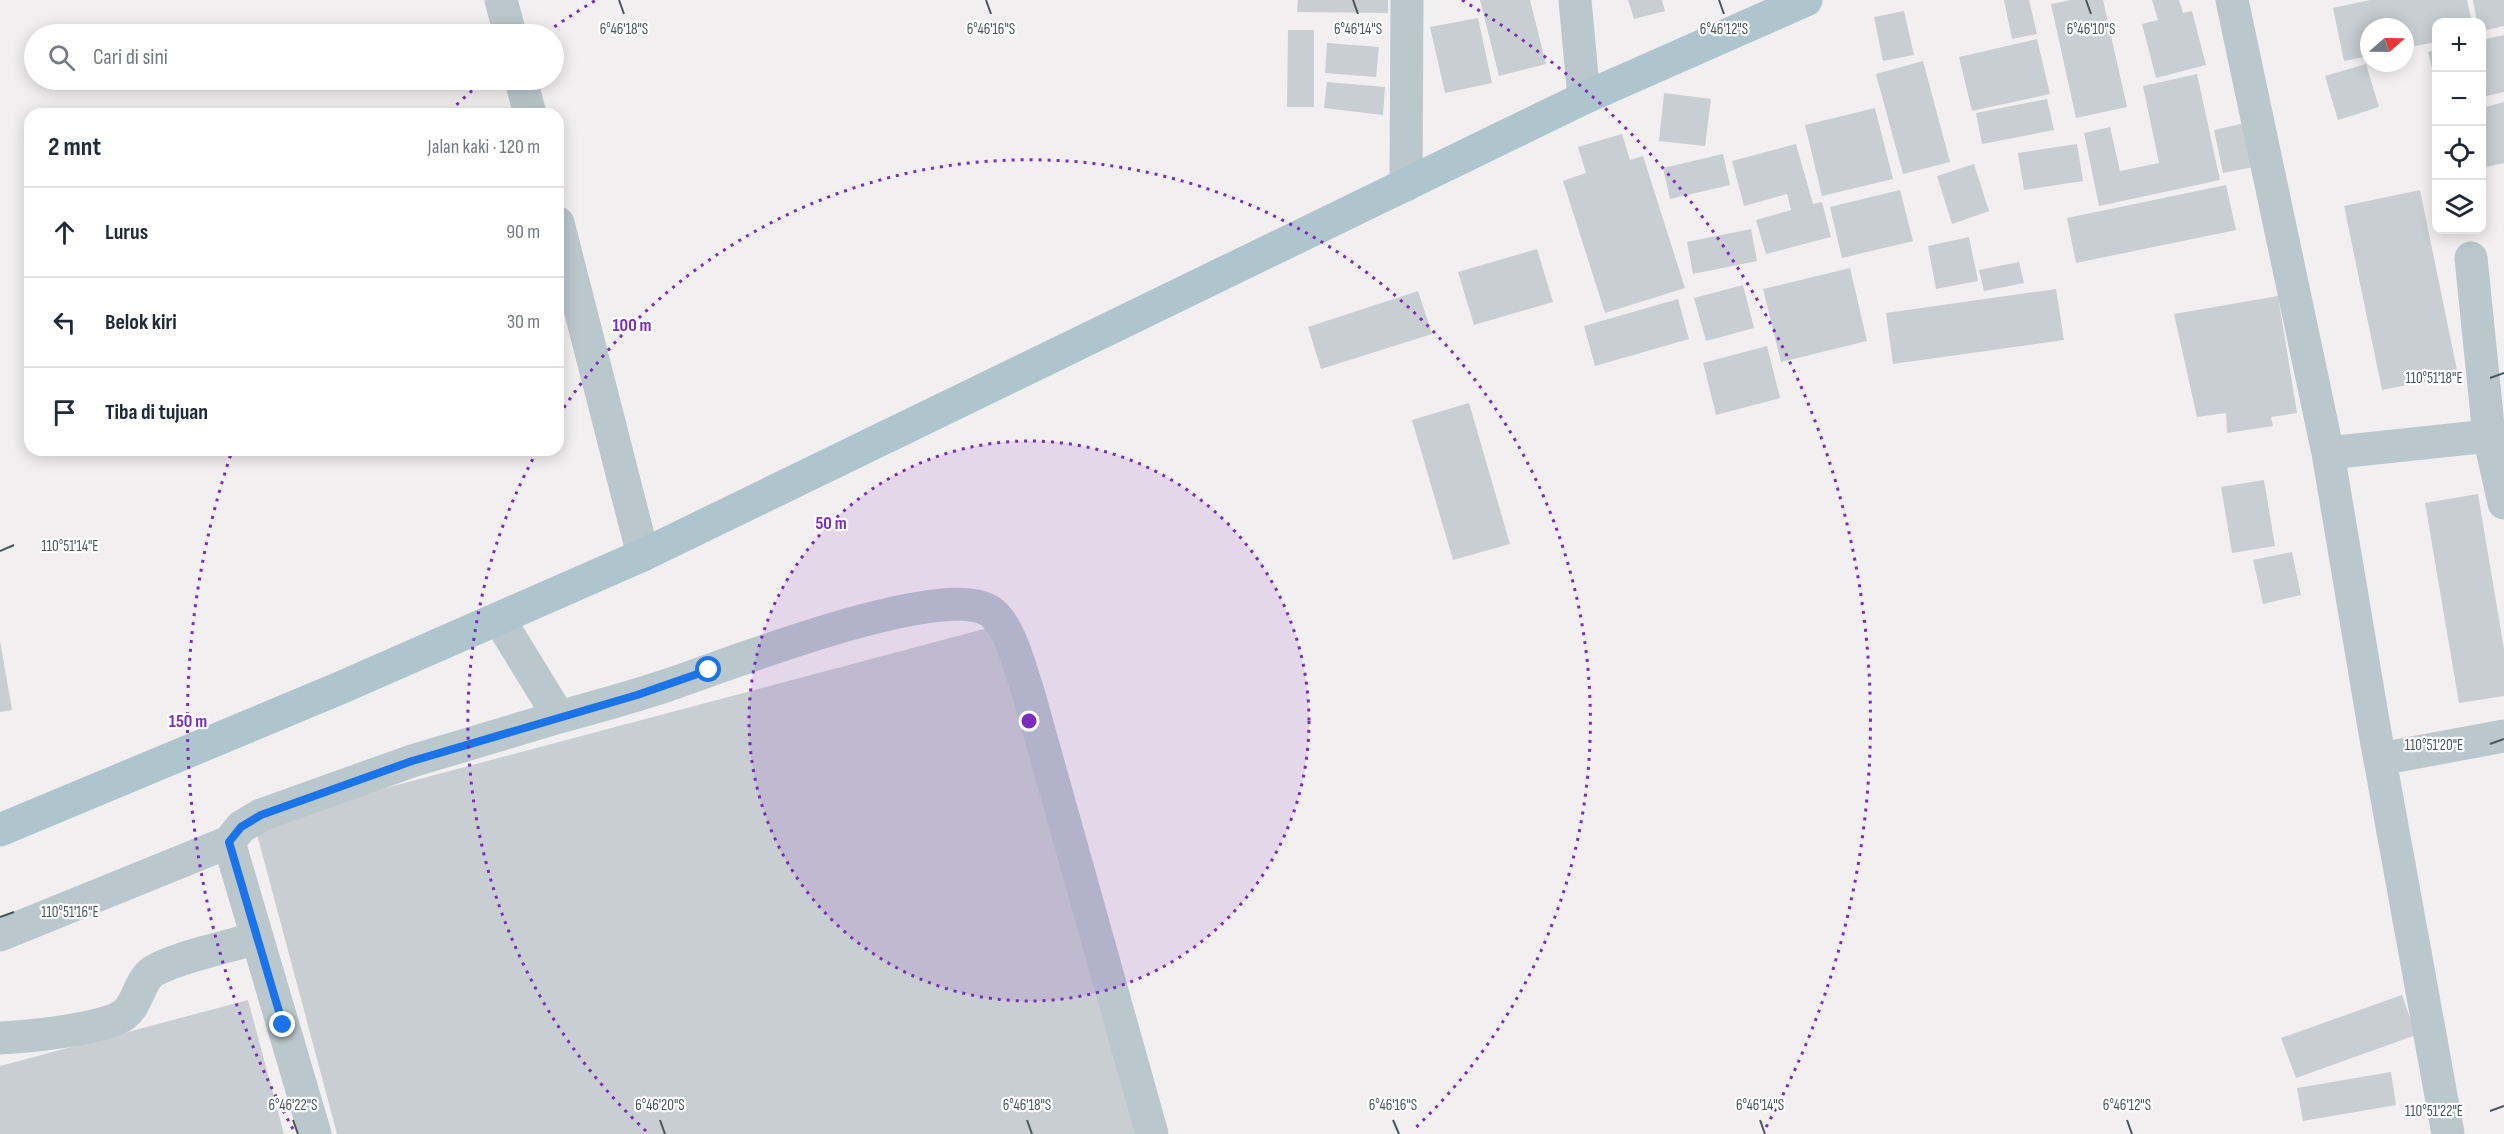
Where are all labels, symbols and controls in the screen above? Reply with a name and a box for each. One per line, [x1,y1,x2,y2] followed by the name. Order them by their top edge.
[2360,18,2414,72] north arrow
[2432,18,2486,234] map controls
[2432,18,2486,72] button: +
[600,20,648,39] text: 6°46'18"S
[967,20,1015,39] text: 6°46'16"S
[1334,20,1382,39] text: 6°46'14"S
[1700,20,1748,39] text: 6°46'12"S
[2067,20,2115,39] text: 6°46'10"S
[24,24,564,90] search box
[45,41,78,74] icon: search
[93,44,168,71] text: Cari di sini
[2432,72,2486,126] button: −
[2432,126,2486,180] button: locate
[48,132,101,163] text: 2 mnt
[428,135,540,159] text: Jalan kaki · 120 m
[2432,180,2486,234] button: layers
[48,216,81,249] icon: ahead
[105,219,148,246] text: Lurus
[506,220,540,244] text: 90 m
[48,306,81,339] icon: left
[105,309,177,336] text: Belok kiri
[507,310,540,334] text: 30 m
[613,315,652,336] text: 100 m
[2405,369,2463,388] text: 110°51'18"E
[48,396,81,429] icon: arrive
[105,399,208,426] text: Tiba di tujuan
[815,513,847,534] text: 50 m
[41,537,99,556] text: 110°51'14"E
[695,656,721,682] route start
[169,711,207,732] text: 150 m
[1019,711,1039,731] centre of rings
[2405,736,2463,755] text: 110°51'20"E
[41,903,99,922] text: 110°51'16"E
[269,1011,295,1037] route end
[268,1096,318,1115] text: 6°46'22"S
[635,1096,685,1115] text: 6°46'20"S
[1003,1096,1051,1115] text: 6°46'18"S
[1369,1096,1417,1115] text: 6°46'16"S
[1736,1096,1784,1115] text: 6°46'14"S
[2103,1096,2151,1115] text: 6°46'12"S
[2405,1102,2463,1121] text: 110°51'22"E

